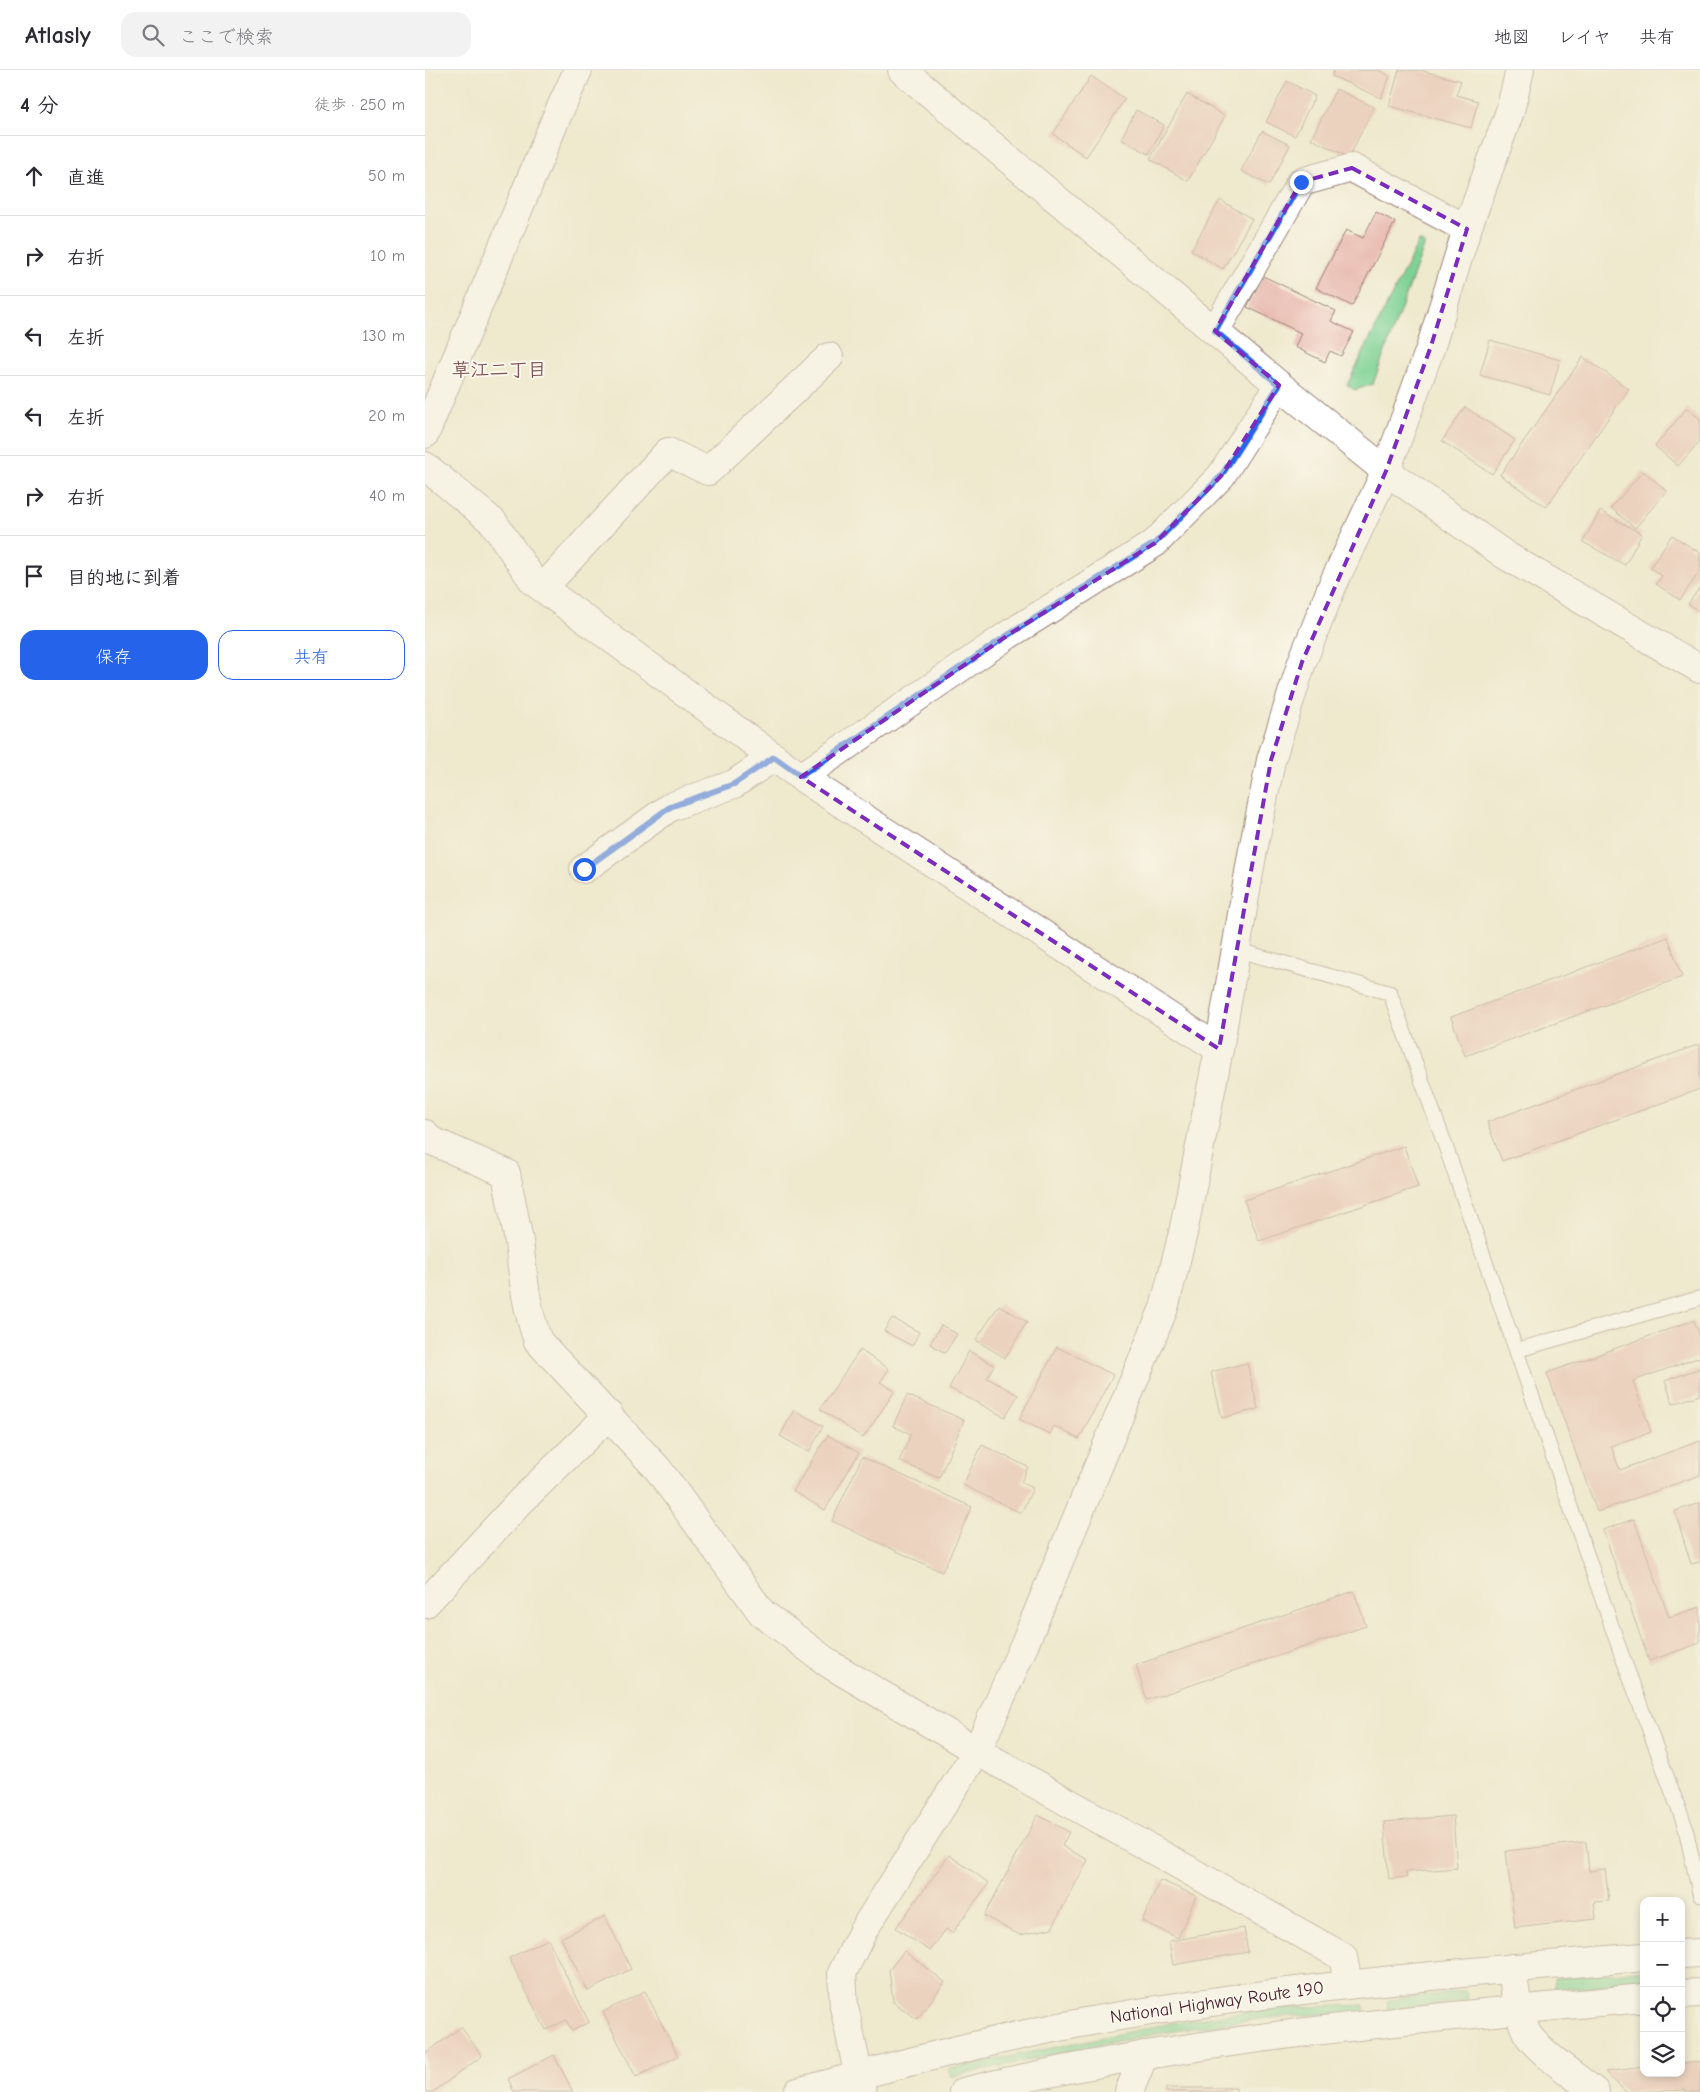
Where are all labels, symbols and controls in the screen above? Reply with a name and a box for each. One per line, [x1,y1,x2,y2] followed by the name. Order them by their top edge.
[121,12,471,57] search box
[25,21,91,49] text: Atlasly
[139,21,167,49] icon: search
[179,26,274,48] text: ここで検索
[1494,27,1530,48] text: 地図
[1558,27,1611,48] text: レイヤ
[1639,27,1675,48] text: 共有
[20,93,58,117] text: 4 分
[314,96,405,114] text: 徒歩 · 250 m
[20,162,48,190] icon: ahead
[67,167,105,189] text: 直進
[368,167,405,185] text: 50 m
[1290,171,1313,194] route end
[20,242,48,270] icon: right
[67,247,105,269] text: 右折
[370,247,405,265] text: 10 m
[20,322,48,350] icon: left
[67,327,105,349] text: 左折
[362,327,405,345] text: 130 m
[451,359,547,381] district label: 草江二丁目
[20,402,48,430] icon: left
[67,407,105,429] text: 左折
[368,407,405,425] text: 20 m
[20,482,48,510] icon: right
[67,487,105,509] text: 右折
[369,487,405,505] text: 40 m
[20,562,48,590] icon: arrive
[67,567,181,589] text: 目的地に到着
[20,630,208,680] button: 保存
[218,630,405,680] button: 共有
[573,858,596,881] route start
[1640,1897,1685,2077] map controls
[1640,1897,1685,1942] button: +
[1640,1942,1685,1987] button: −
[1109,1977,1325,2028] street label: National Highway Route 190
[1640,1987,1685,2032] button: locate
[1640,2032,1685,2077] button: layers

